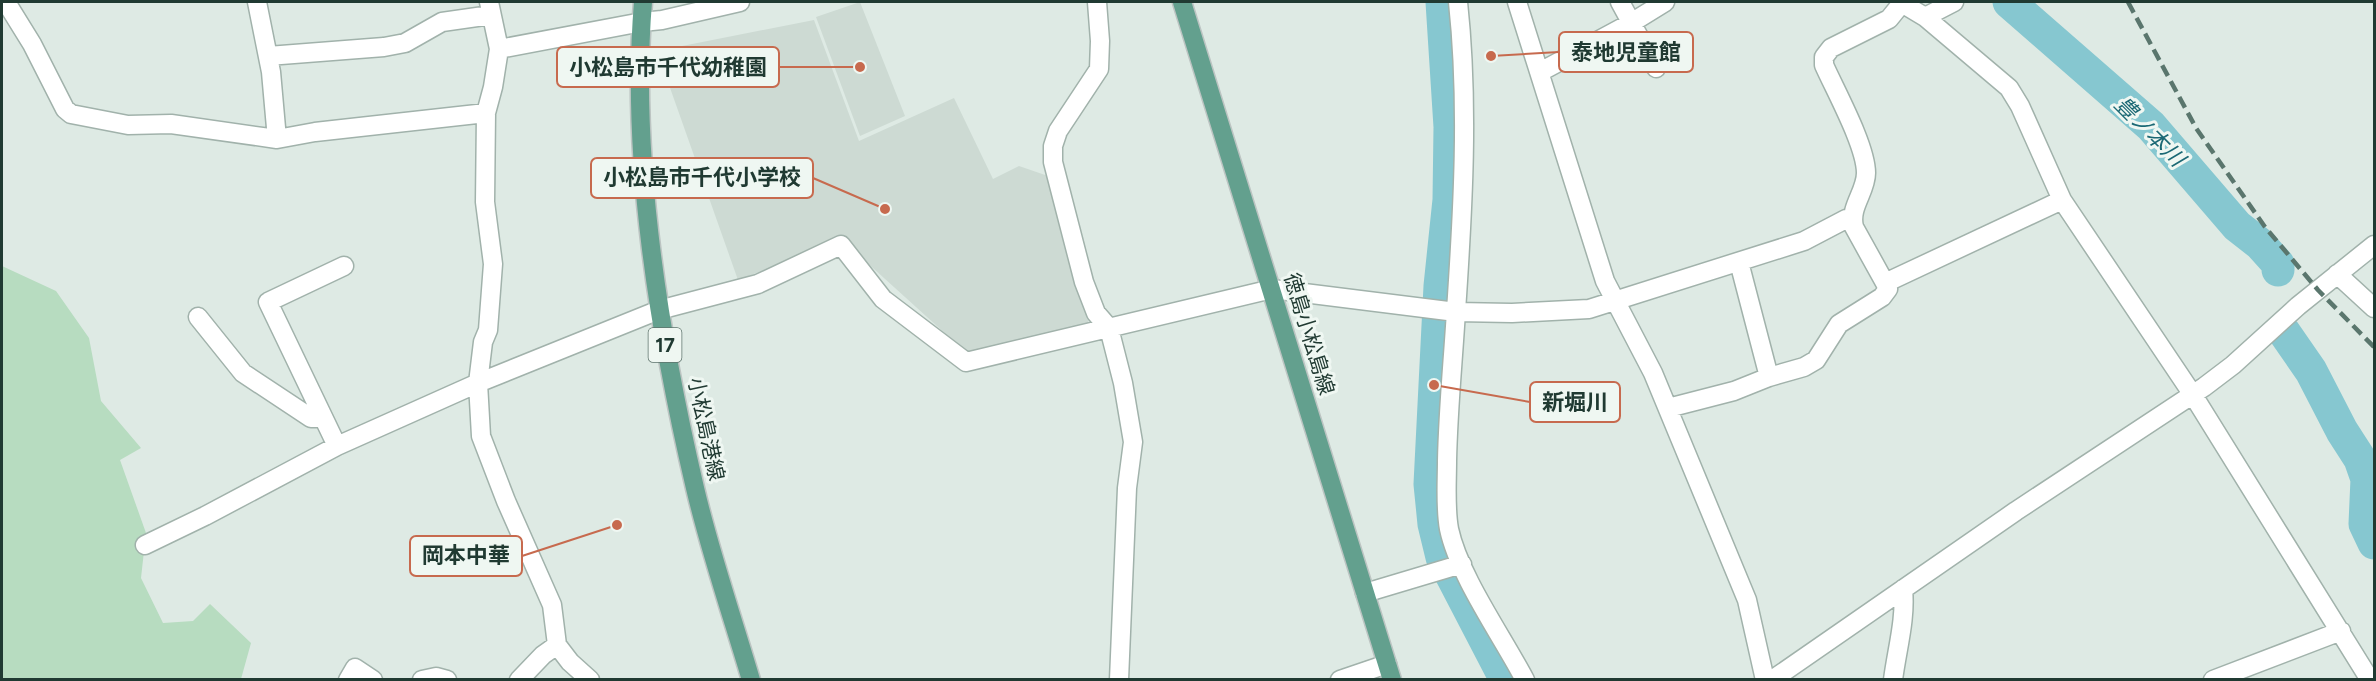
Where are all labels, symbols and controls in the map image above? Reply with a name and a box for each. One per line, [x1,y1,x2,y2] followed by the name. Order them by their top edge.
[1559,32,1693,72] callout: 泰地児童館
[1571,39,1681,66] text: 泰地児童館
[557,47,779,87] callout: 小松島市千代幼稚園
[569,54,767,81] text: 小松島市千代幼稚園
[2109,91,2192,173] water label: 豊ノ本川
[591,158,813,198] callout: 小松島市千代小学校
[603,164,801,191] text: 小松島市千代小学校
[1279,270,1340,398] street label: 徳島小松島線
[648,328,682,362] road number: 17
[683,375,730,483] street label: 小松島港線
[1530,382,1620,422] callout: 新堀川
[1542,389,1608,416] text: 新堀川
[410,536,522,576] callout: 岡本中華
[422,542,510,569] text: 岡本中華

